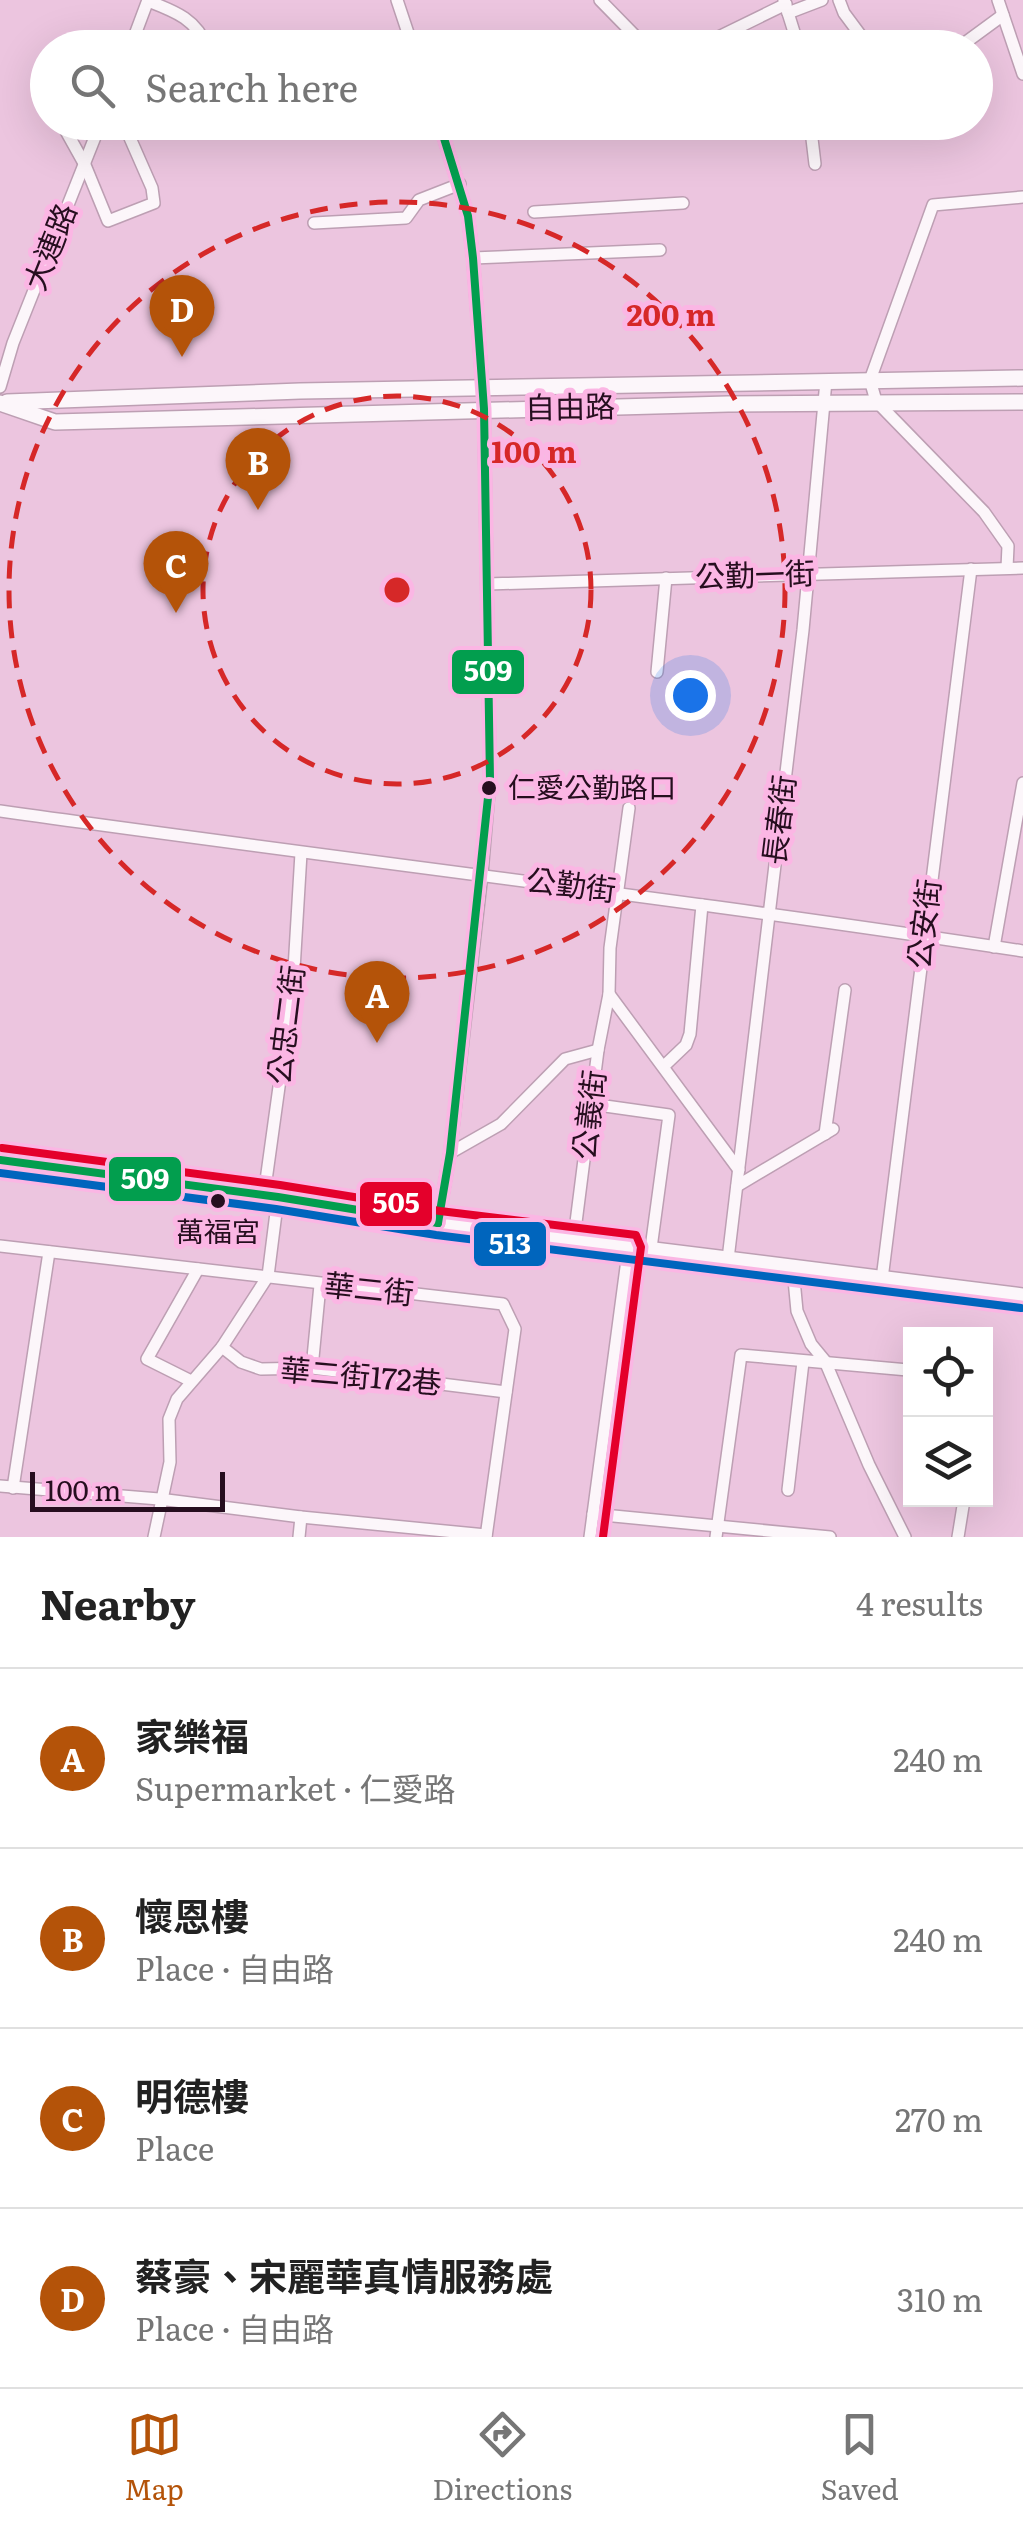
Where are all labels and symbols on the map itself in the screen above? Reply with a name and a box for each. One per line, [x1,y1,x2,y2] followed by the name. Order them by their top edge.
[11,196,85,296] street label: 大連路
[150,274,214,357] pin: D
[627,291,716,335] text: 200 m
[525,382,615,428] street label: 自由路
[226,428,290,510] pin: B
[491,428,577,472] text: 100 m
[144,530,208,613] pin: C
[694,549,816,597] street label: 公勤一街
[379,572,415,608] centre of rings
[450,648,526,696] line badge: 509
[464,648,512,690] text: 509
[665,670,716,721] your location
[508,765,676,807] place label: 仁愛公勤路口
[750,772,804,867] street label: 長春街
[479,778,499,798] marker: 仁愛公勤路口
[524,856,619,910] street label: 公勤街
[895,876,949,971] street label: 公安街
[344,960,410,1043] pin: A
[255,962,313,1087] street label: 公忠二街
[560,1067,614,1162] street label: 公義街
[107,1155,183,1203] line badge: 509
[121,1156,169,1198] text: 509
[358,1180,434,1228] line badge: 505
[372,1180,420,1222] text: 505
[208,1191,228,1211] marker: 萬福宮
[176,1209,260,1251] place label: 萬福宮
[472,1220,548,1268] line badge: 513
[489,1221,531,1263] text: 513
[322,1260,416,1314] street label: 華二街
[279,1345,444,1403] street label: 華二街172巷
[30,1467,225,1512] scale bar

